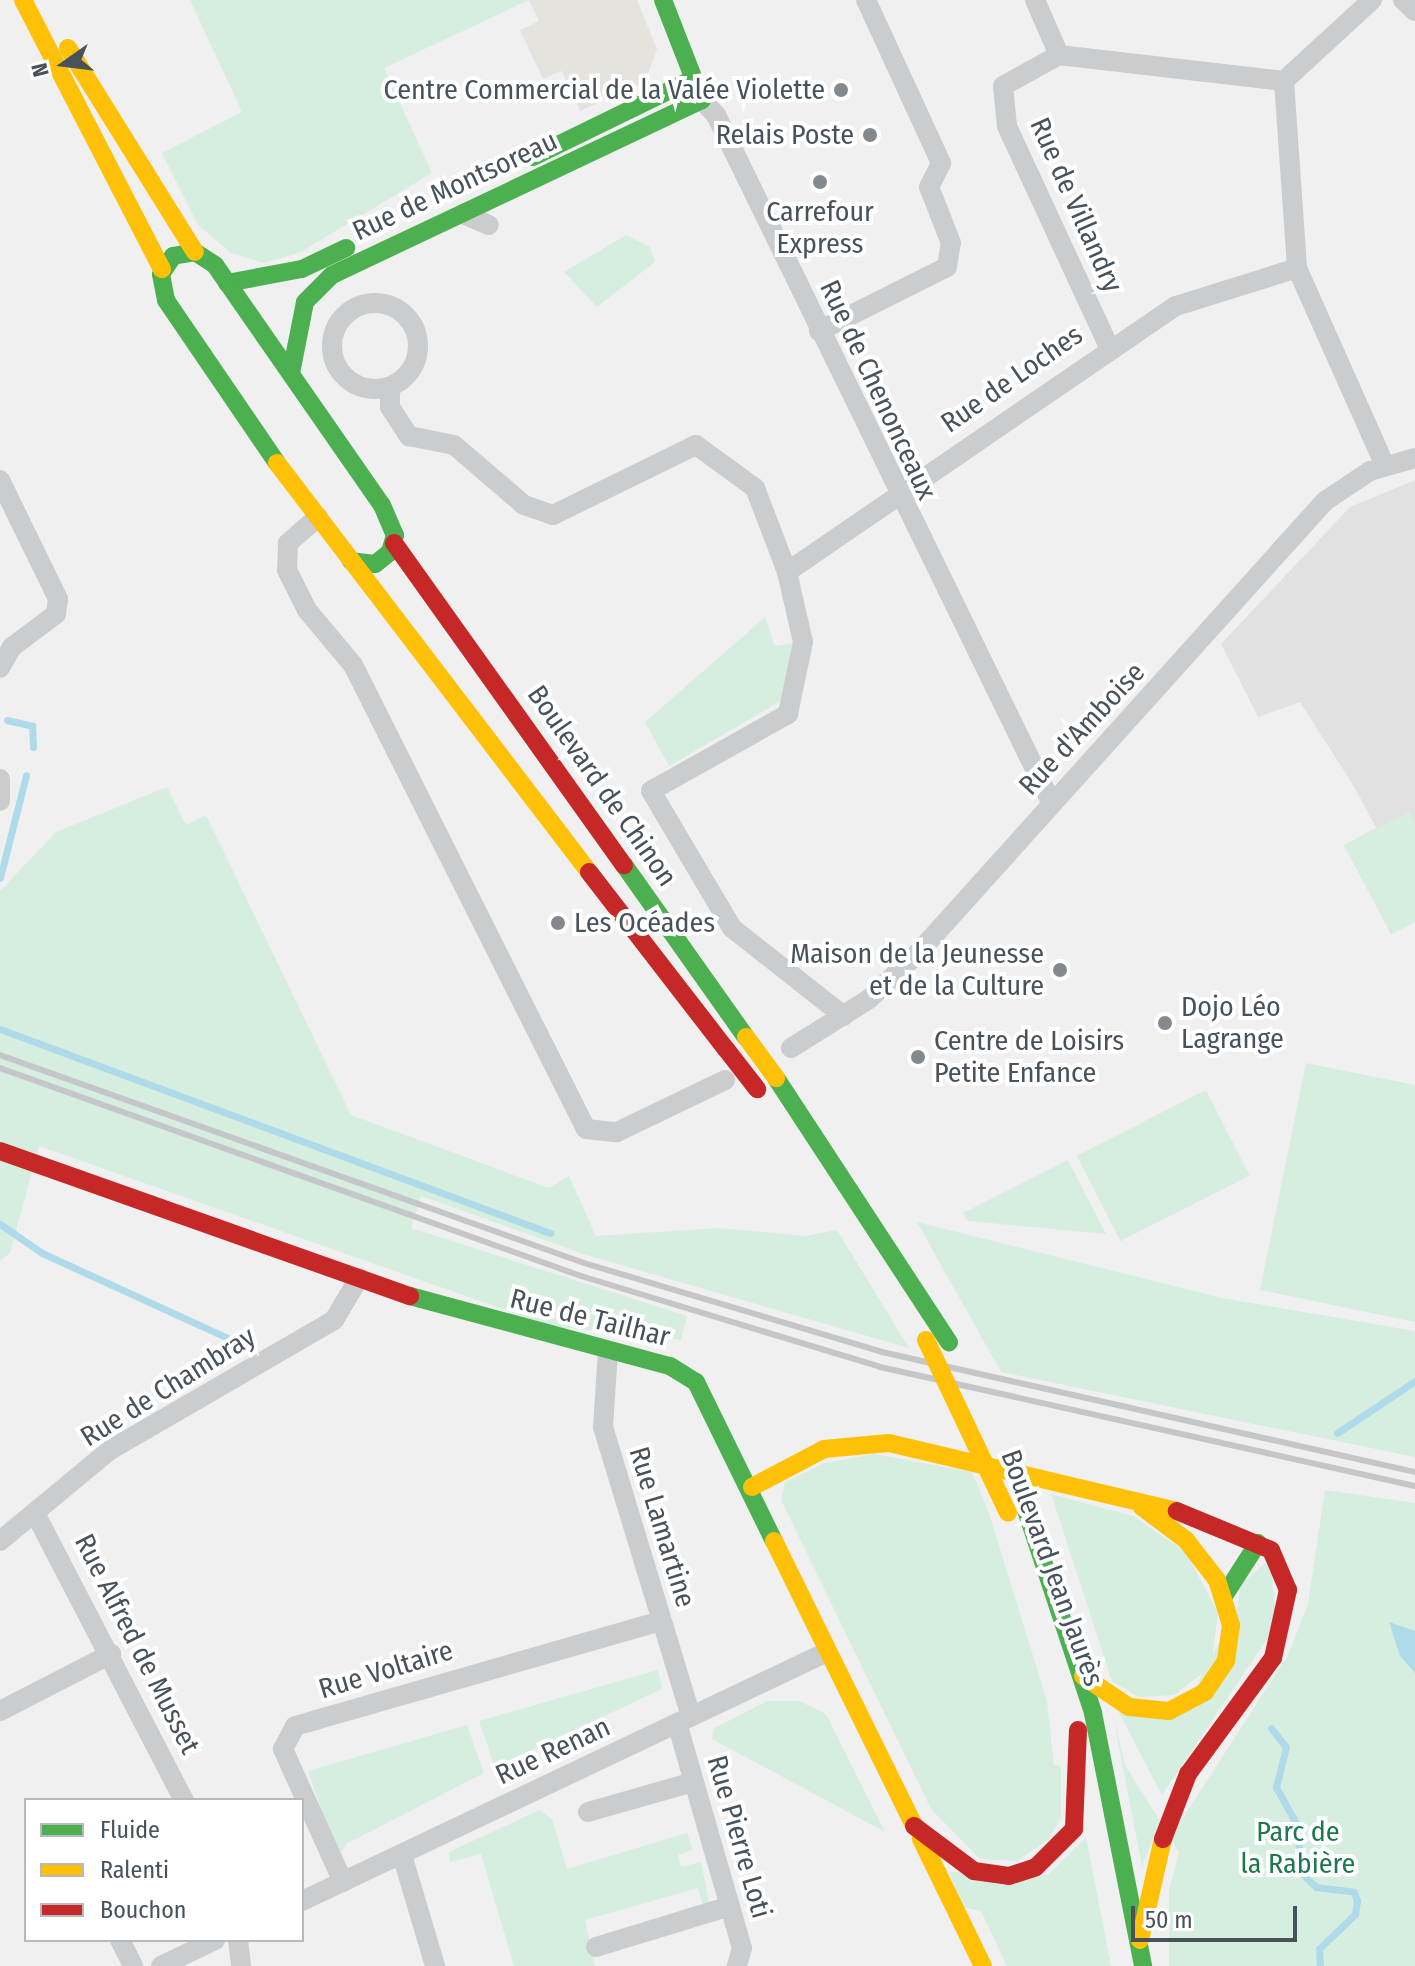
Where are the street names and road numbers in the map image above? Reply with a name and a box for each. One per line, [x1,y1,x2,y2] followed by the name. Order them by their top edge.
[1023,113,1129,297] street label: Rue de Villandry
[347,124,563,248] street label: Rue de Montsoreau
[812,275,944,505] street label: Rue de Chenonceaux
[935,318,1089,440] street label: Rue de Loches
[1012,656,1152,802] street label: Rue d'Amboise
[520,679,684,893] street label: Boulevard de Chinon
[507,1282,673,1354] street label: Rue de Tailhar
[75,1320,261,1454] street label: Rue de Chambray
[622,1443,702,1611] street label: Rue Lamartine
[994,1445,1110,1691] street label: Boulevard Jean Jaurès
[67,1529,207,1759] street label: Rue Alfred de Musset
[315,1634,457,1706] street label: Rue Voltaire
[491,1710,615,1792] street label: Rue Renan
[700,1752,778,1922] street label: Rue Pierre Loti

